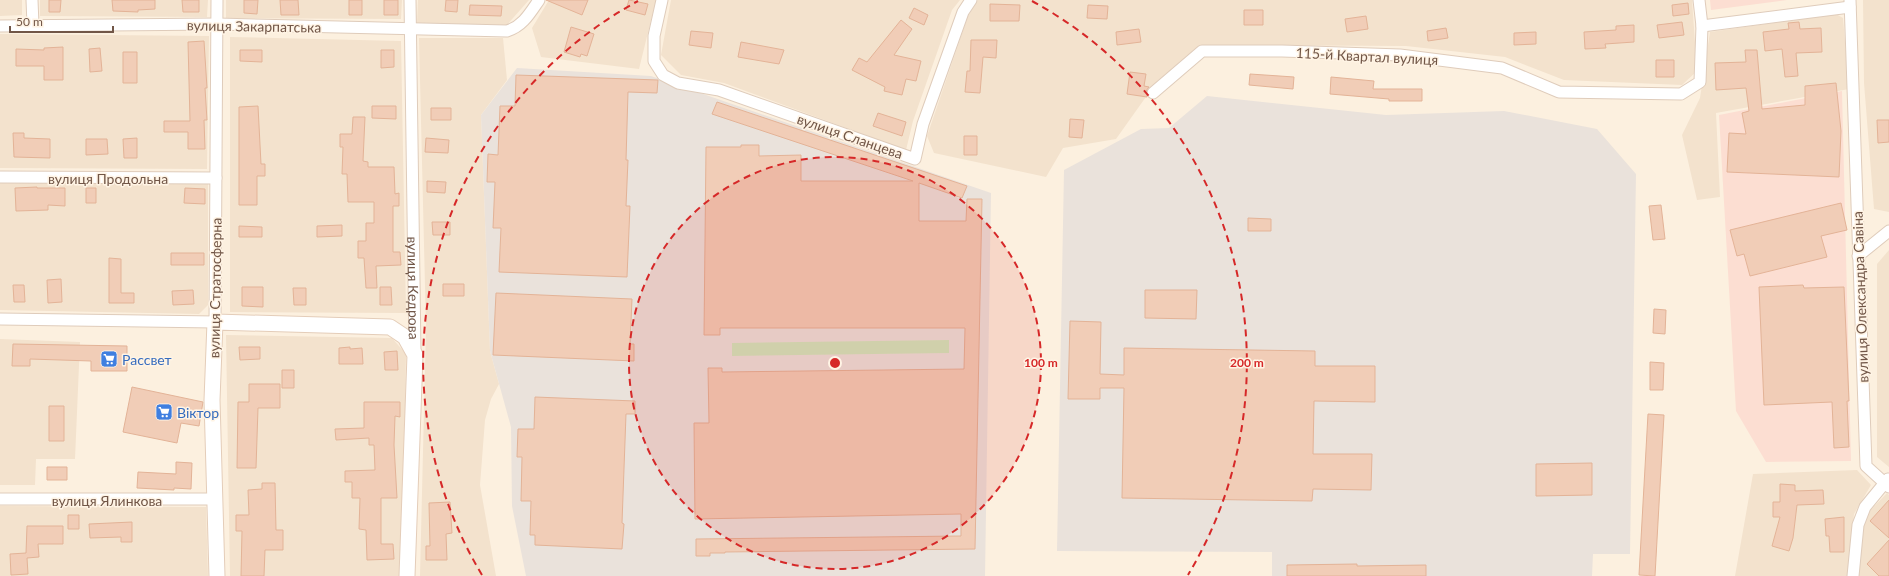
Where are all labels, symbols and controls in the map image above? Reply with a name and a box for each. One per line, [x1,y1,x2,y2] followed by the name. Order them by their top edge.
[10,8,113,34] scale bar
[16,14,43,29] text: 50 m
[187,16,321,36] street label: вулиця Закарпатська
[1295,44,1439,68] street label: 115-й Квартал вулиця
[795,110,905,162] street label: вулиця Сланцева
[48,170,168,187] street label: вулиця Продольна
[1849,211,1871,383] street label: вулиця Олександра Савіна
[205,218,225,358] street label: вулиця Стратосферна
[405,236,423,340] street label: вулиця Кедрова
[99,349,119,369] supermarket icon: Рассвет
[122,351,172,368] place label: Рассвет
[1024,355,1058,370] text: 100 m
[1230,355,1264,370] text: 200 m
[828,356,842,370] centre of rings
[154,402,174,422] supermarket icon: Віктор
[177,404,219,421] place label: Віктор
[52,492,162,509] street label: вулиця Ялинкова

